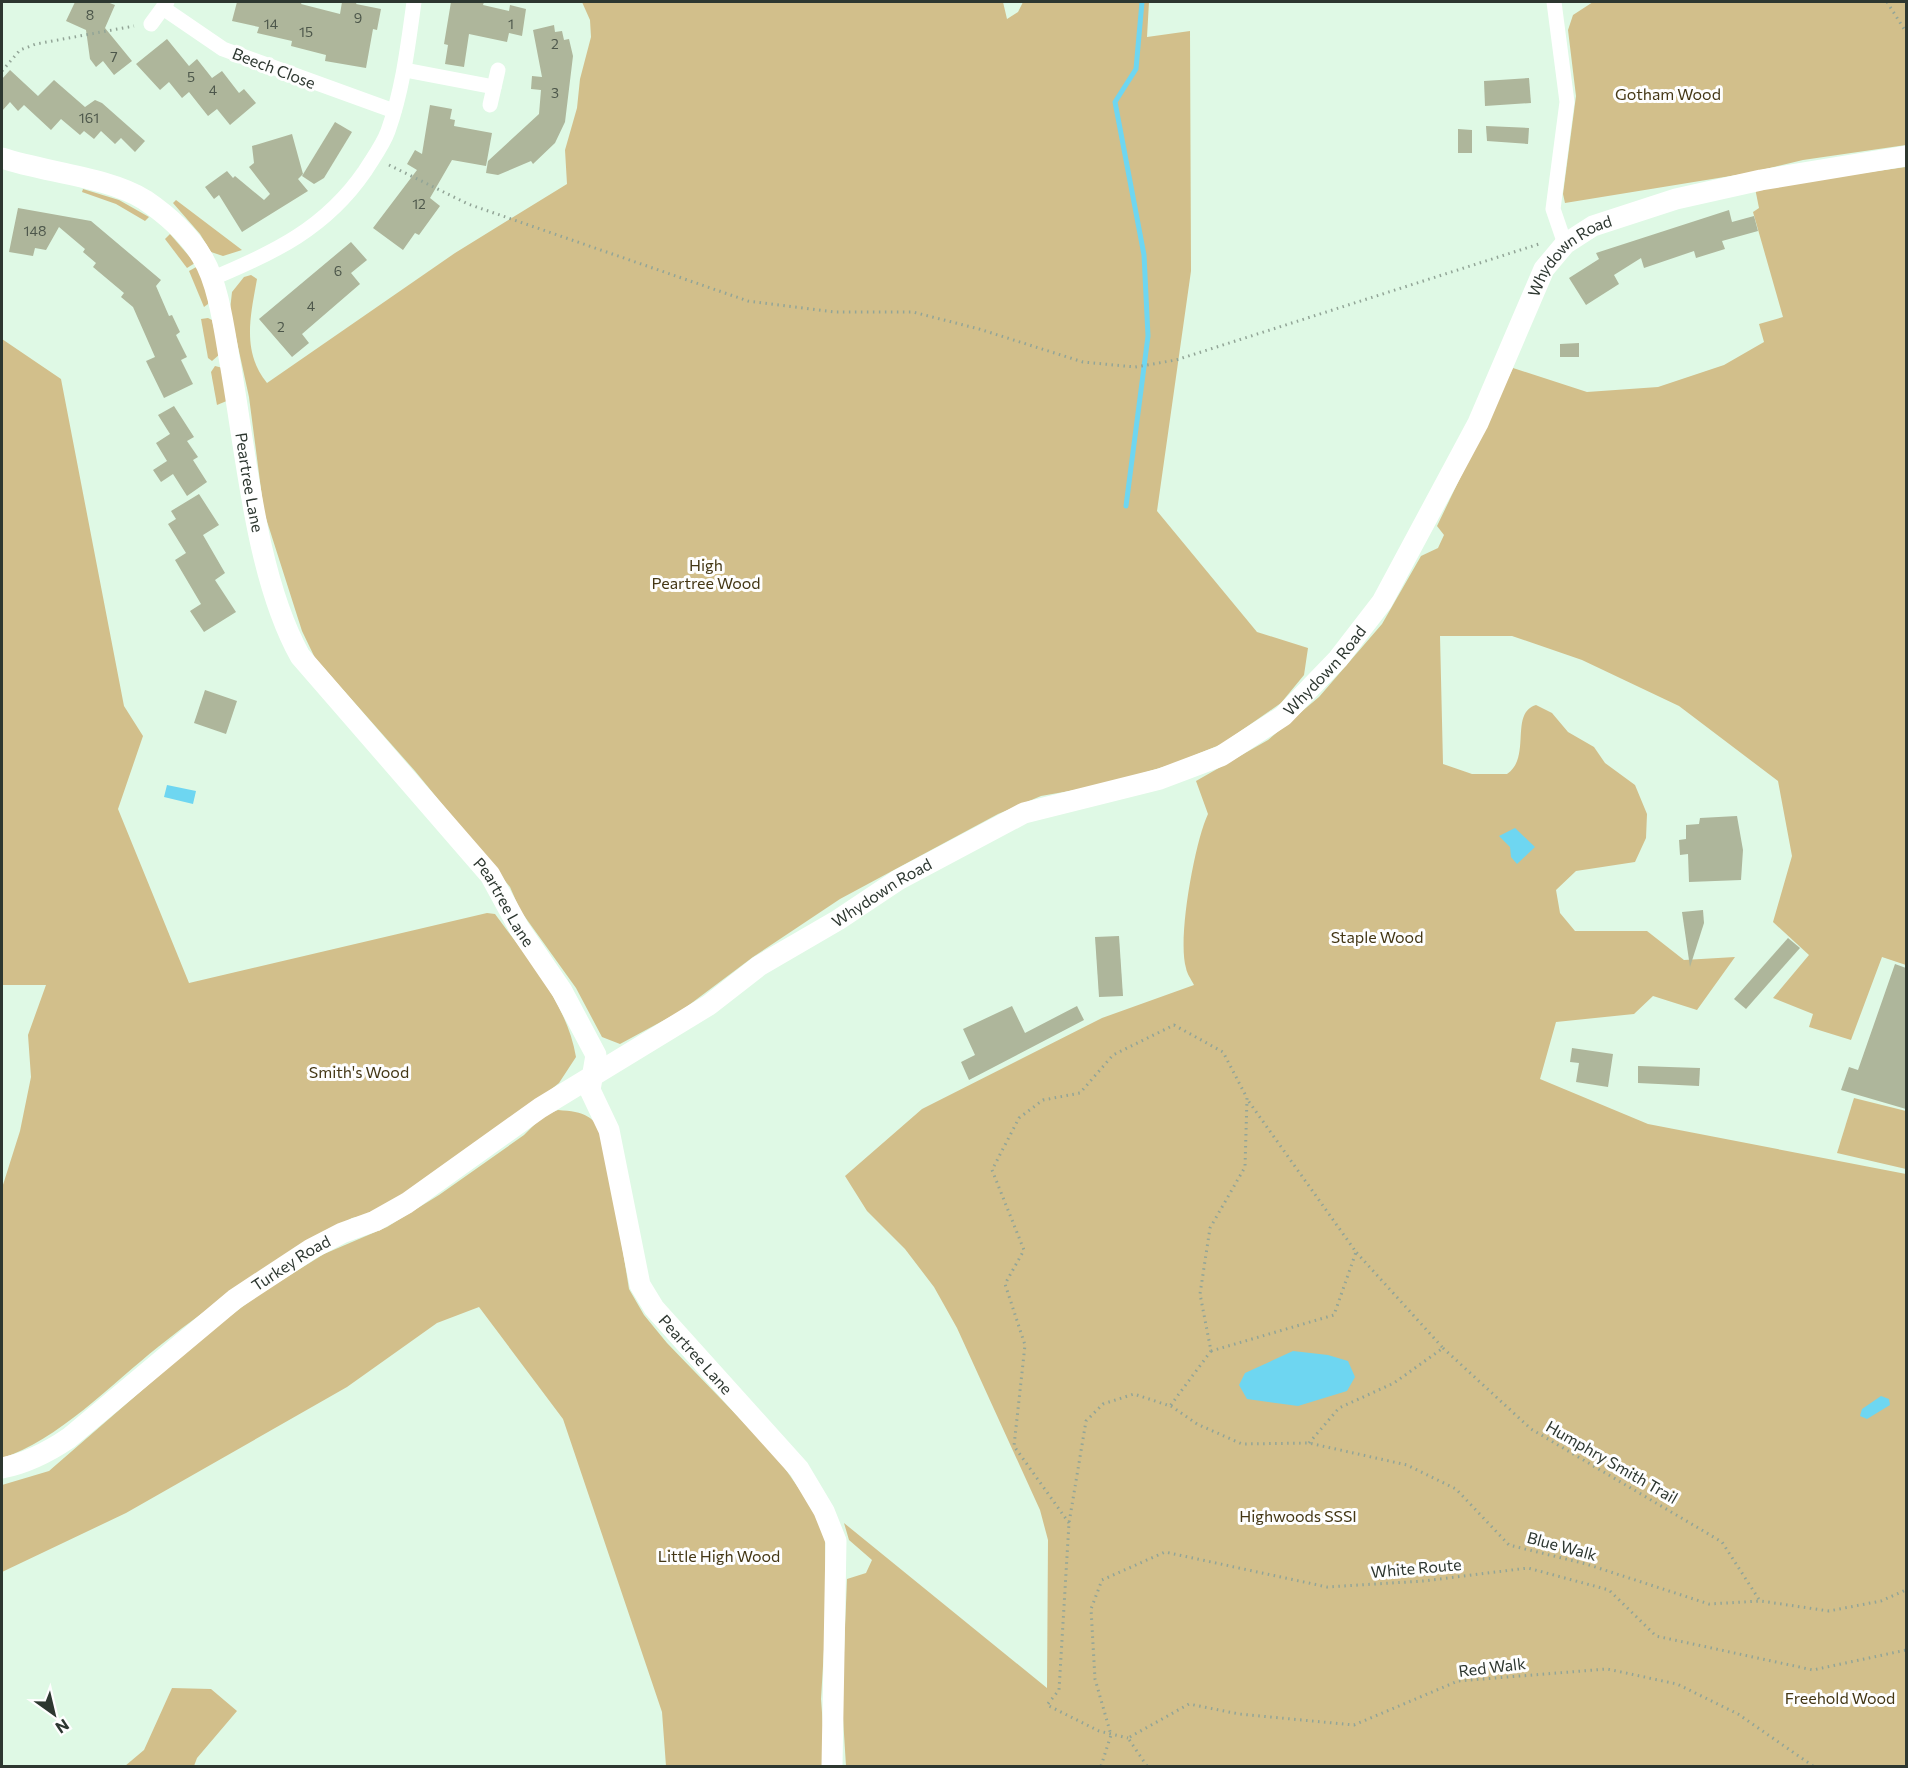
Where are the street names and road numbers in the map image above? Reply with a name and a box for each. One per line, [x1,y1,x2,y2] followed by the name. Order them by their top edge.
[230,43,318,92] street label: Beech Close
[1523,211,1614,300] street label: Whydown Road
[232,431,268,534] street label: Peartree Lane
[1279,621,1369,719] street label: Whydown Road
[470,853,539,950] street label: Peartree Lane
[828,854,935,931] street label: Whydown Road
[248,1231,333,1295] street label: Turkey Road
[655,1310,737,1398] street label: Peartree Lane
[1543,1416,1682,1507] street label: Humphry Smith Trail
[1525,1527,1599,1564] street label: Blue Walk
[1370,1554,1462,1581] street label: White Route
[1457,1653,1527,1680] street label: Red Walk

